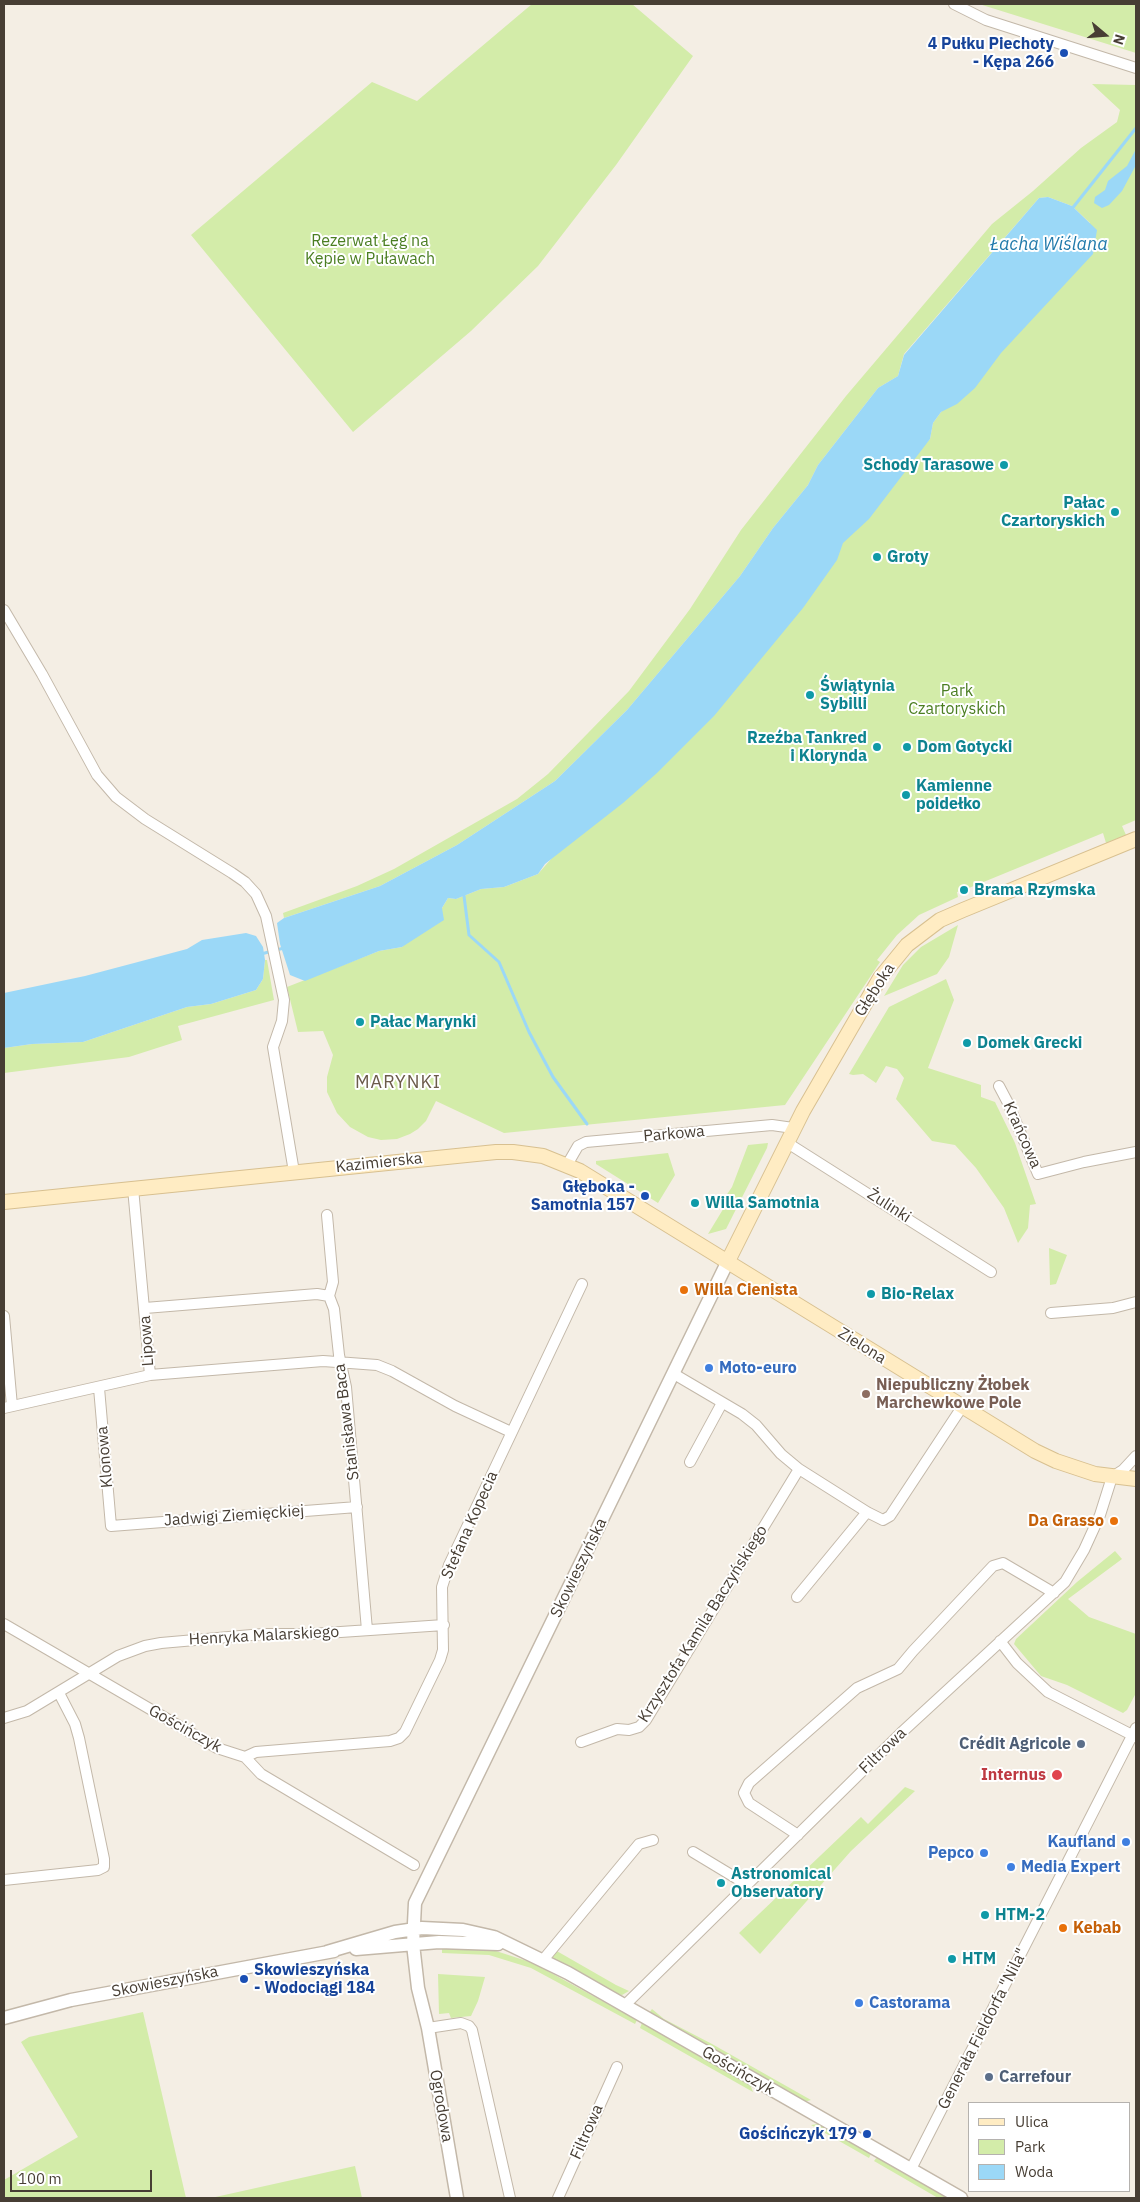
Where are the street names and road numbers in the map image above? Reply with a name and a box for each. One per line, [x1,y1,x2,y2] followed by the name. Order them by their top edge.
[851,960,899,1020] street label: Głęboka
[999,1099,1045,1171] street label: Krańcowa
[642,1122,706,1146] street label: Parkowa
[335,1149,423,1177] street label: Kazimierska
[864,1185,914,1227] street label: Żulinki
[136,1315,158,1367] street label: Lipowa
[834,1324,890,1368] street label: Zielona
[330,1363,364,1481] street label: Stanisława Baca
[93,1425,117,1489] street label: Klonowa
[438,1468,502,1582] street label: Stefana Kopecia
[163,1502,305,1530] street label: Jadwigi Ziemięckiej
[547,1515,611,1621] street label: Skowieszyńska
[634,1522,772,1726] street label: Krzysztofa Kamila Baczyńskiego
[188,1622,340,1650] street label: Henryka Malarskiego
[145,1701,225,1757] street label: Gościńczyk
[855,1724,911,1778] street label: Filtrowa
[934,1945,1032,2113] street label: Generała Fieldorfa "Nila"
[110,1962,220,2002] street label: Skowieszyńska
[698,2042,778,2100] street label: Gościńczyk
[425,2068,457,2144] street label: Ogrodowa
[566,2102,608,2162] street label: Filtrowa

